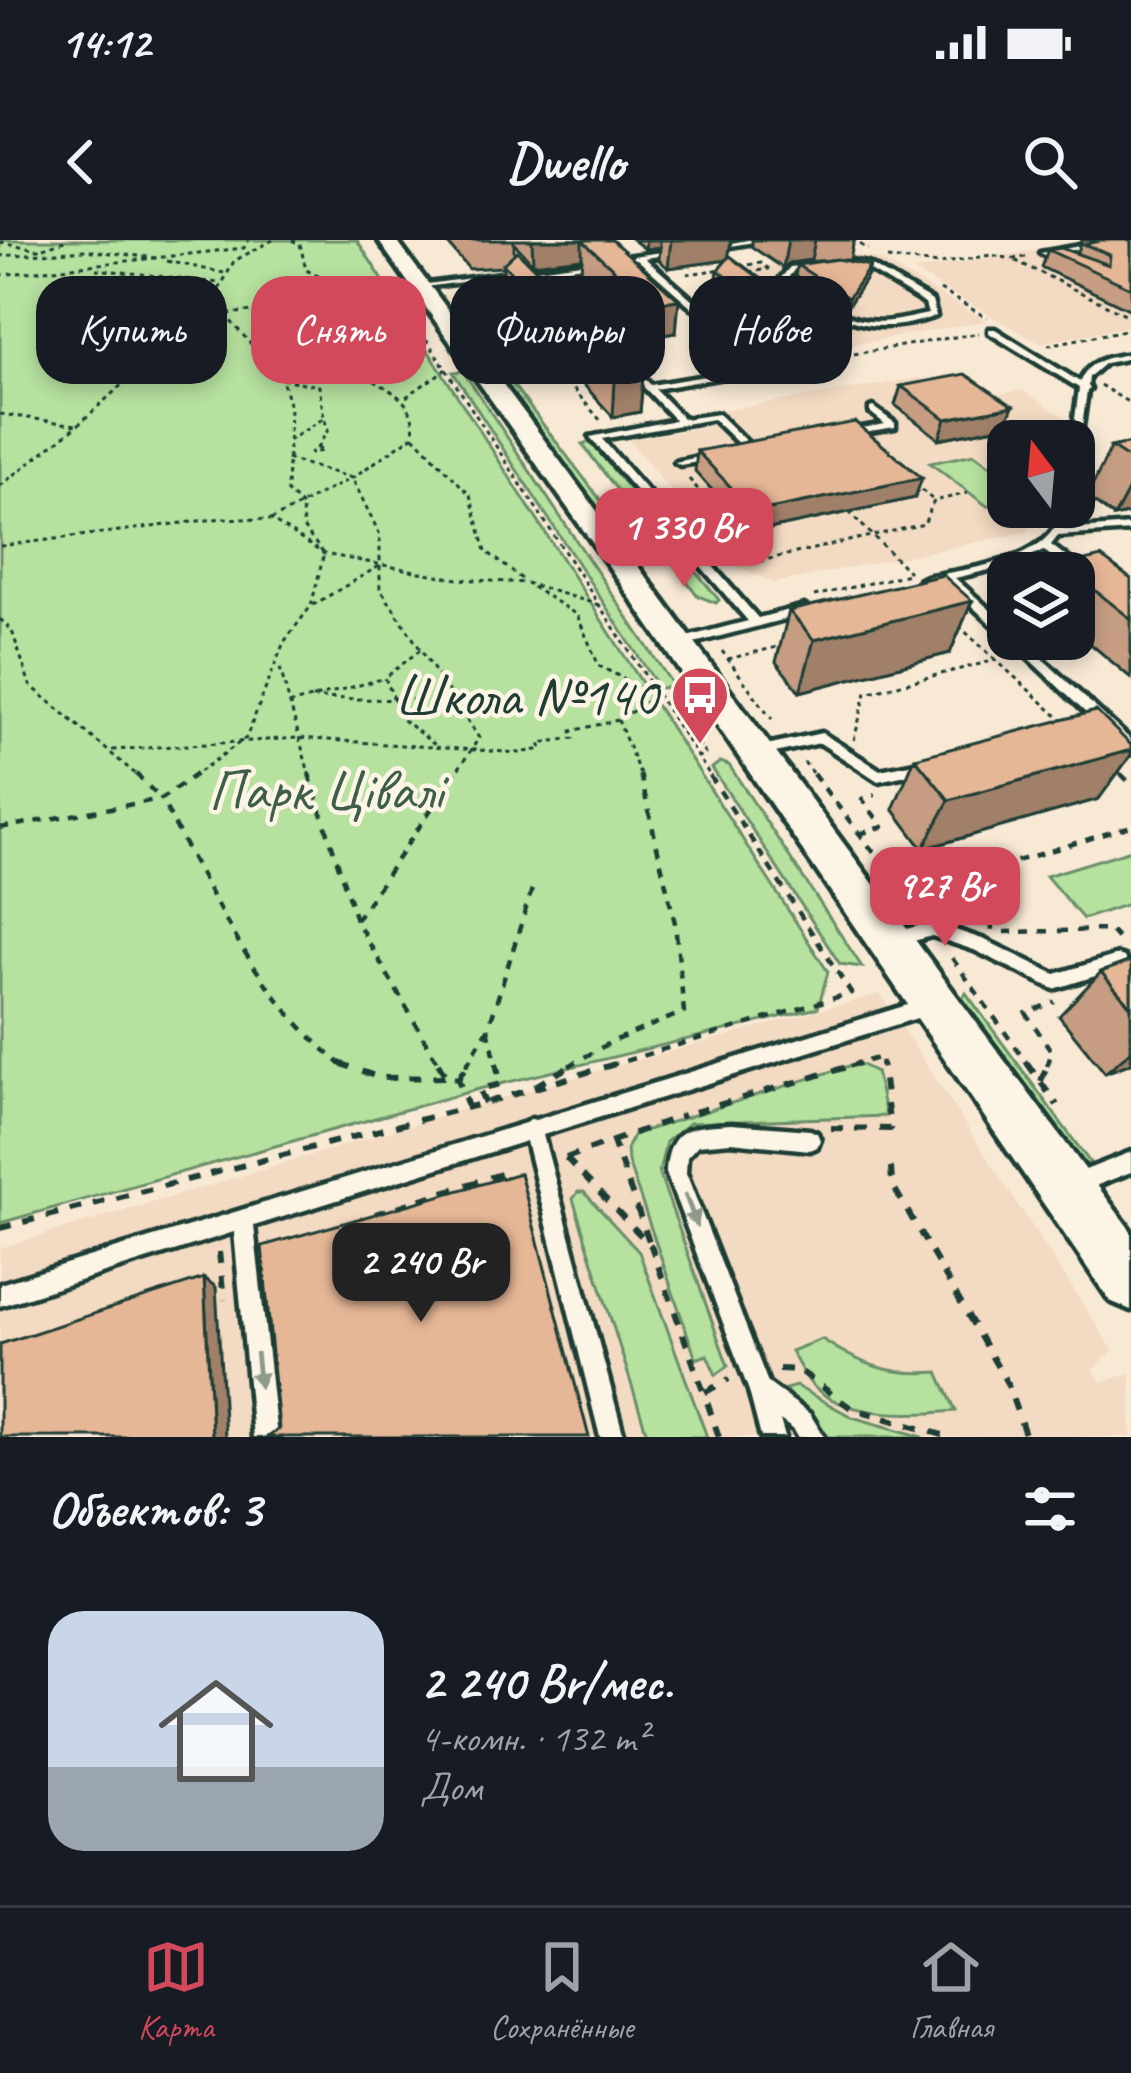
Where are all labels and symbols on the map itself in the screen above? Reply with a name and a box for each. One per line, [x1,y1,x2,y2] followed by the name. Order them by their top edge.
[987,420,1095,528] north arrow
[560,488,808,590] pin: 1 330 Br
[394,660,661,732] place label: Школа №140
[669,664,731,746] bus stop icon: Школа №140
[209,754,450,826] park label: Парк Цівалі
[847,847,1043,949] pin: 927 Br
[682,1193,701,1229] one-way arrow
[297,1223,545,1325] pin: 2 240 Br
[249,1352,268,1390] one-way arrow

